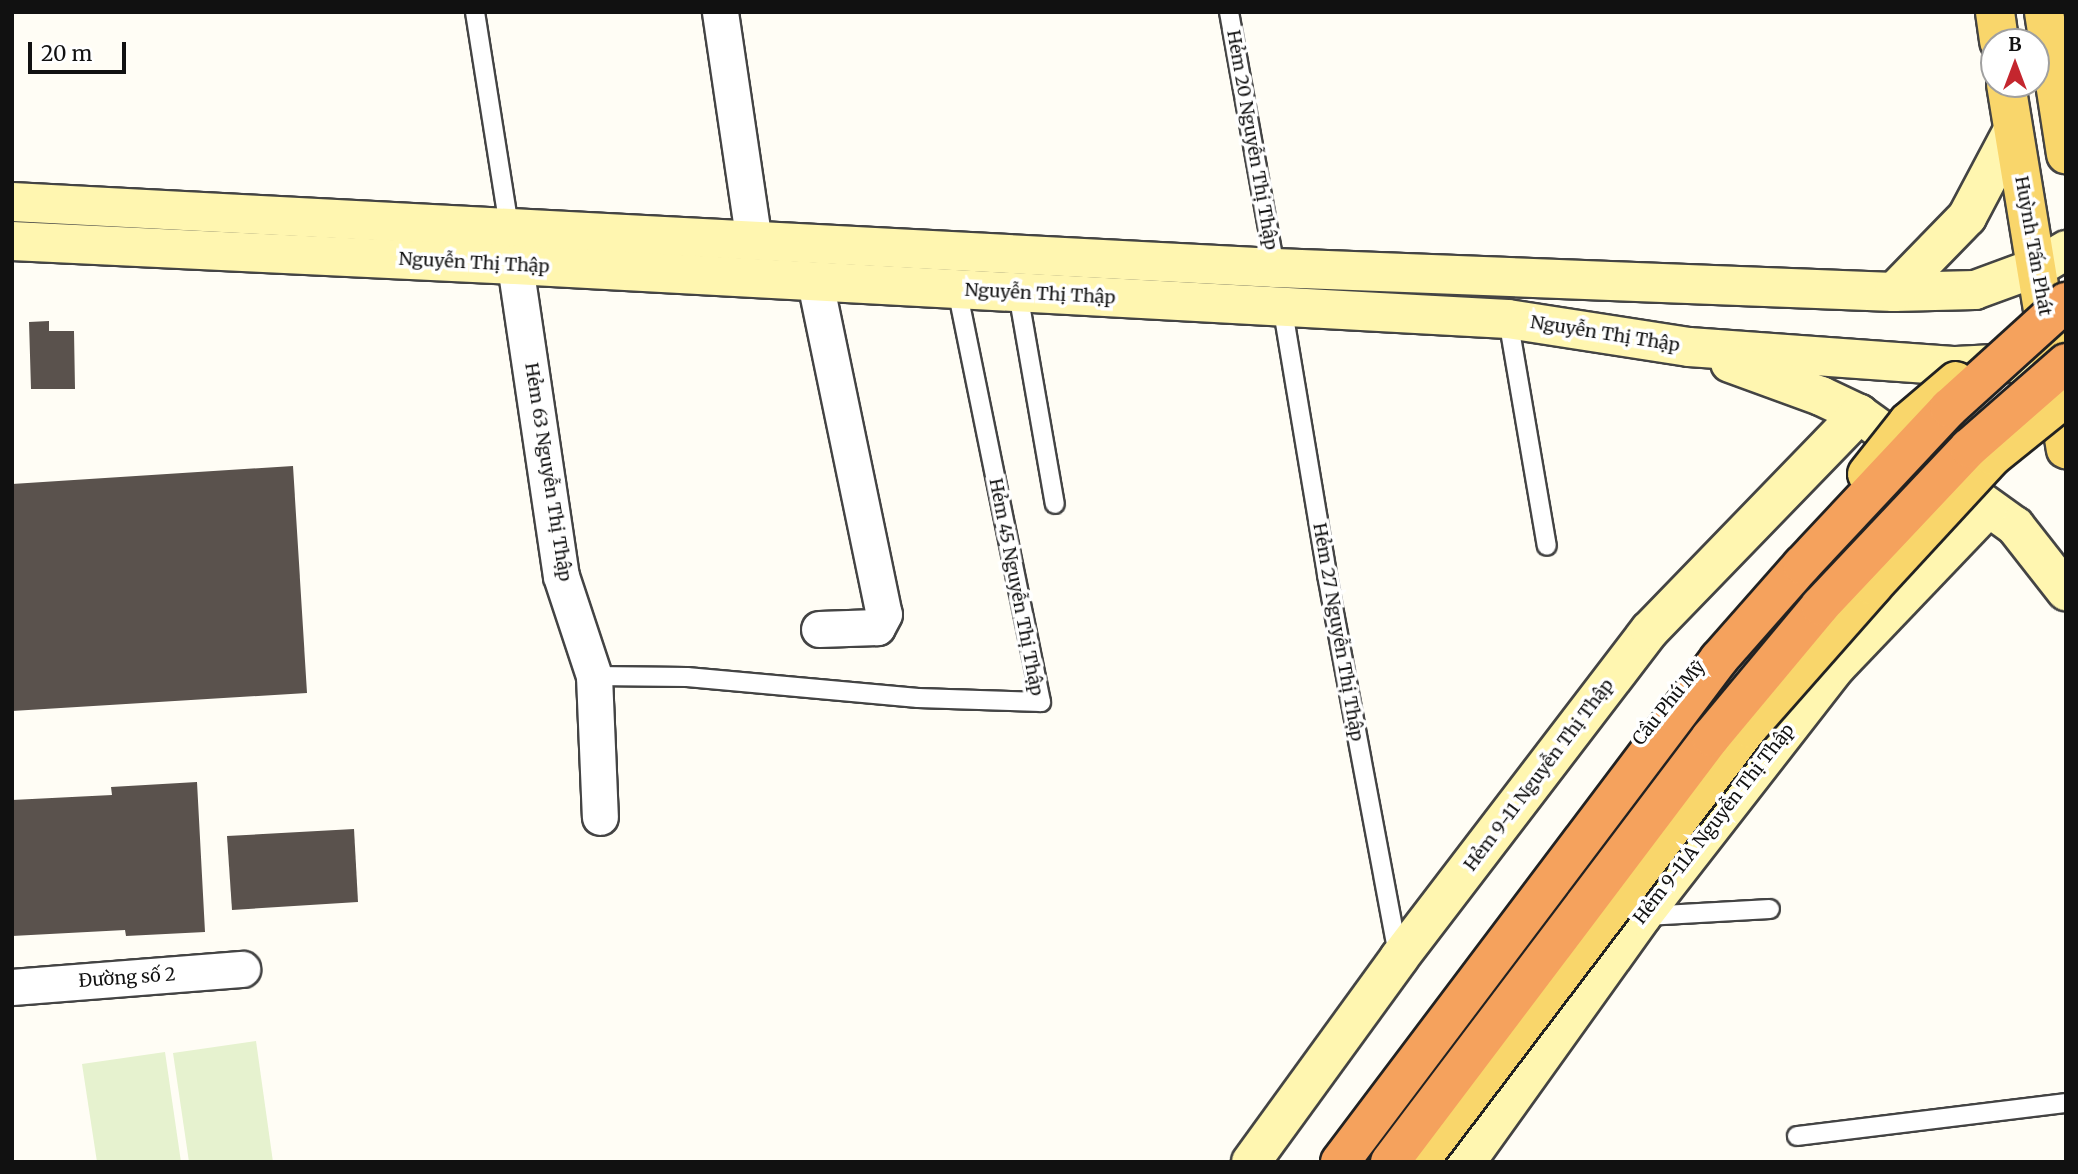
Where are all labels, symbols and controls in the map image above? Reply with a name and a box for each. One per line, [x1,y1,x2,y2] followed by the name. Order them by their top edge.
[32,28,130,72] scale bar
[1222,28,1282,252] street label: Hẻm 20 Nguyễn Thị Thập
[1980,28,2050,98] north arrow
[2008,32,2022,56] text: B
[41,40,92,67] text: 20 m
[2010,174,2056,318] street label: Huỳnh Tấn Phát
[398,248,550,278] street label: Nguyễn Thị Thập
[964,279,1116,309] street label: Nguyễn Thị Thập
[1529,312,1681,356] street label: Nguyễn Thị Thập
[520,361,576,583] street label: Hẻm 63 Nguyễn Thị Thập
[984,477,1048,697] street label: Hẻm 45 Nguyễn Thị Thập
[1308,521,1368,743] street label: Hẻm 27 Nguyễn Thị Thập
[1628,656,1710,750] street label: Cầu Phú Mỹ
[1460,675,1618,875] street label: Hẻm 9-11 Nguyễn Thị Thập
[1629,720,1799,928] street label: Hẻm 9-11A Nguyễn Thị Thập
[78,964,176,992] street label: Đường số 2

